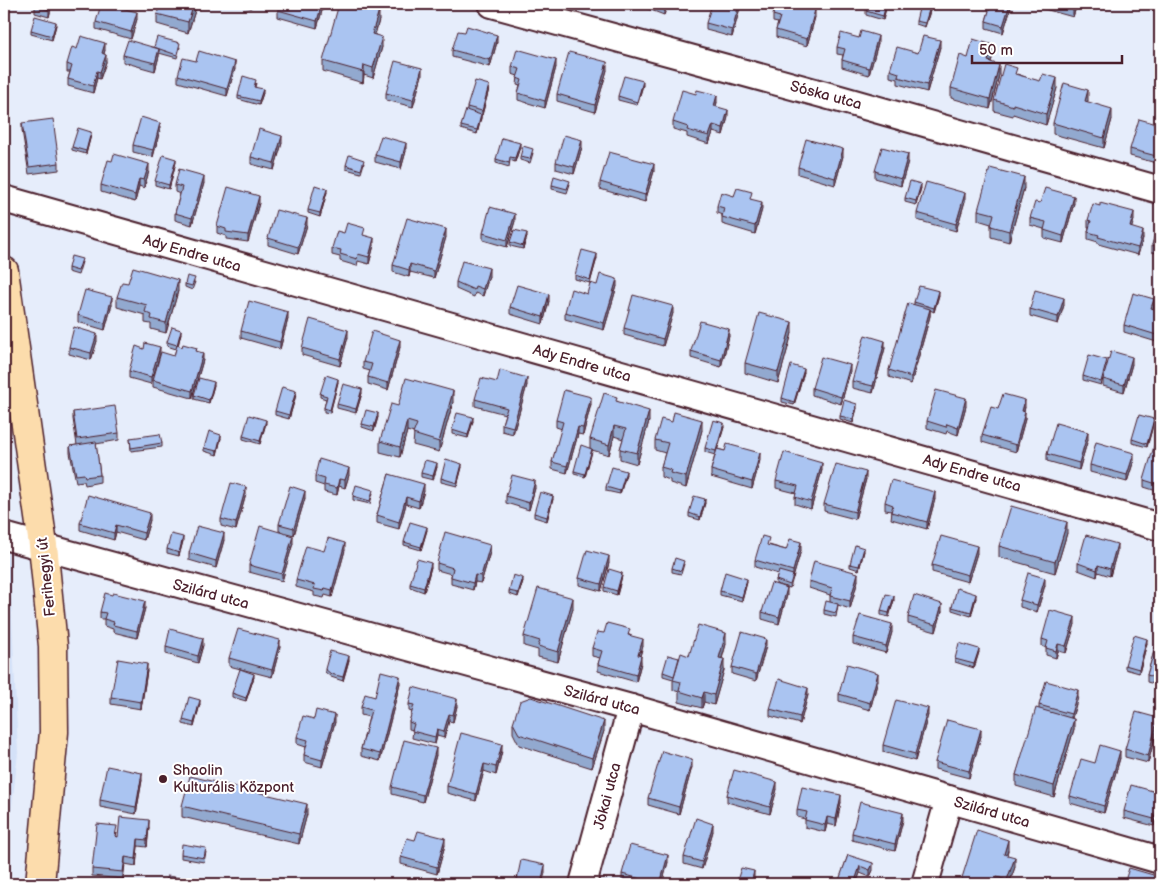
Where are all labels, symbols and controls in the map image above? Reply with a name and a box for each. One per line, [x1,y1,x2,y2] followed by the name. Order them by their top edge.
[972,32,1122,64] scale bar
[979,41,1013,60] text: 50 m
[788,77,864,114] street label: Sóska utca
[141,230,243,277] street label: Ady Endre utca
[531,340,633,387] street label: Ady Endre utca
[921,450,1023,497] street label: Ady Endre utca
[33,536,60,617] street label: Ferihegyi út
[171,575,251,614] street label: Szilárd utca
[562,681,642,720] street label: Szilárd utca
[173,761,295,797] place label: Shaolin Kulturális Központ
[589,761,625,832] street label: Jókai utca
[157,773,169,785] marker: Shaolin Kulturális Központ
[952,793,1032,832] street label: Szilárd utca

